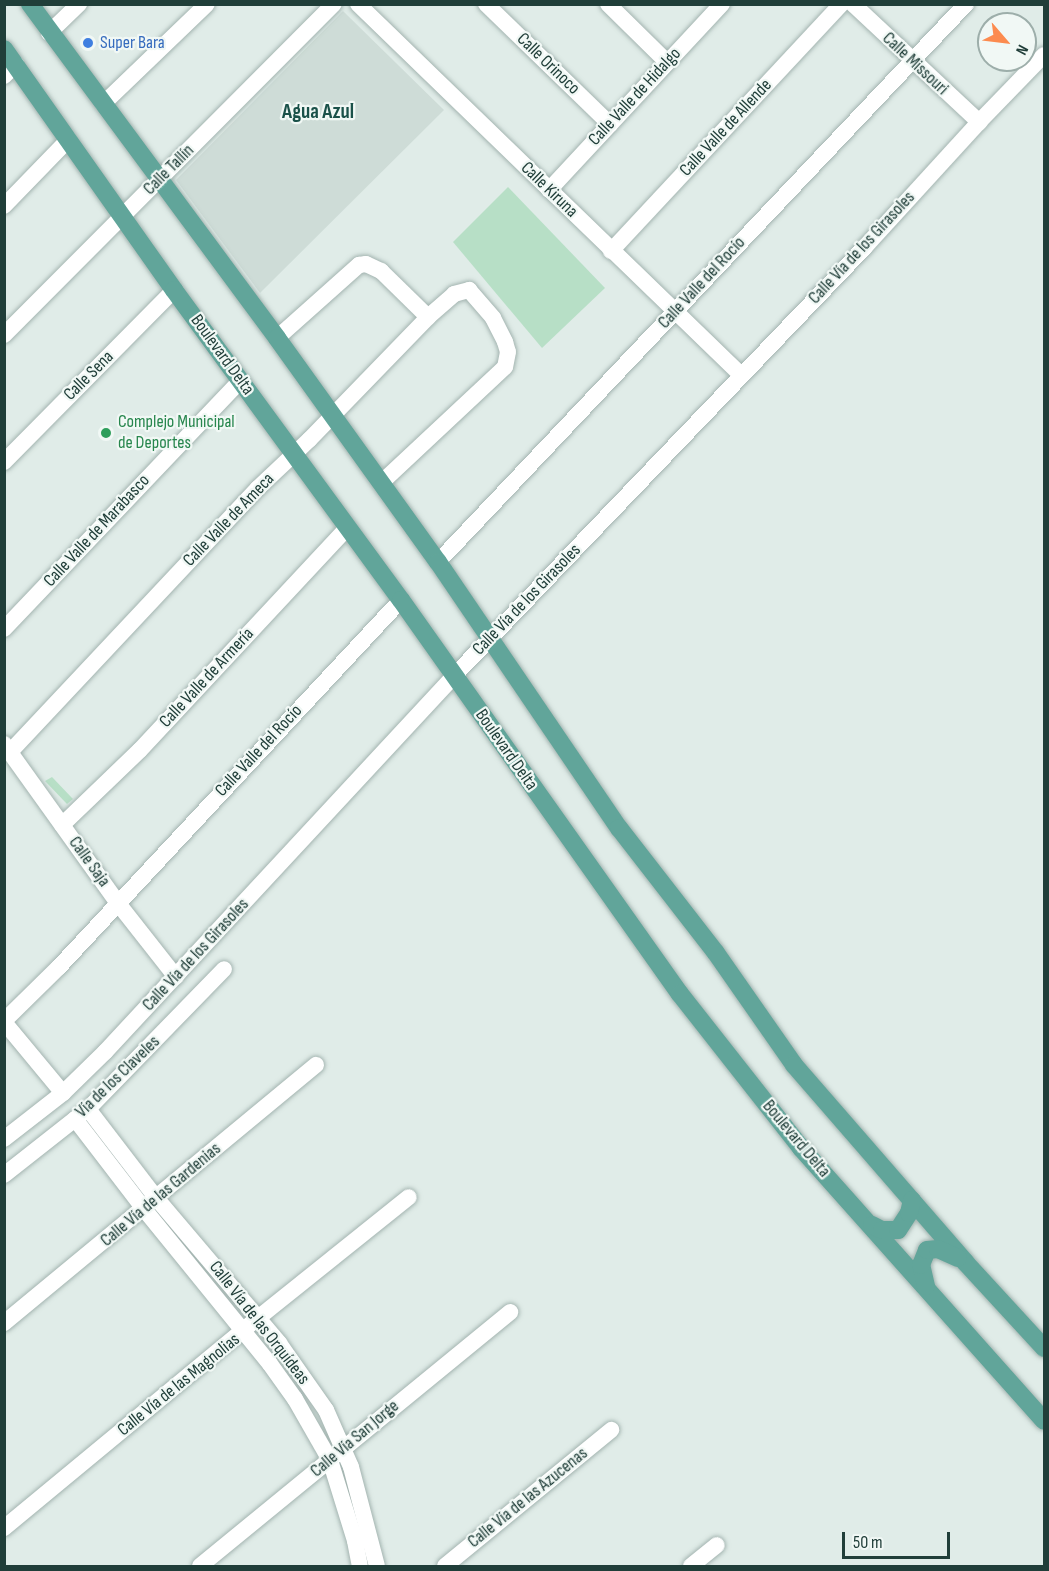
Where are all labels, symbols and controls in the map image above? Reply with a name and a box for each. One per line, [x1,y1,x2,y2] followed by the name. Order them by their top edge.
[977,12,1037,72] north arrow
[877,28,953,100] street label: Calle Missouri
[512,29,584,99] street label: Calle Orinoco
[100,32,165,54] place label: Super Bara
[81,36,95,50] marker: Super Bara
[1011,42,1032,58] text: N
[584,44,686,150] street label: Calle Valle de Hidalgo
[675,75,777,181] street label: Calle Valle de Allende
[282,99,354,125] district label: Agua Azul
[139,140,199,200] street label: Calle Tallín
[516,158,582,222] street label: Calle Kiruna
[804,187,920,309] street label: Calle Vía de los Girasoles
[654,233,750,333] street label: Calle Valle del Rocío
[186,311,258,399] street label: Boulevard Delta
[60,347,118,405] street label: Calle Sena
[118,412,235,454] place label: Complejo Municipal de Deportes
[99,426,113,440] marker: Complejo Municipal de Deportes
[179,469,279,571] street label: Calle Valle de Ameca
[39,470,155,592] street label: Calle Valle de Marabasco
[468,540,586,660] street label: Calle Vía de los Girasoles
[155,624,259,732] street label: Calle Valle de Armería
[211,701,307,801] street label: Calle Valle del Rocío
[470,705,542,795] street label: Boulevard Delta
[64,833,114,891] street label: Calle Saja
[138,894,254,1016] street label: Calle Vía de los Girasoles
[71,1031,165,1123] street label: Vía de los Claveles
[757,1096,835,1182] street label: Boulevard Delta
[96,1138,226,1252] street label: Calle Vía de las Gardenias
[204,1257,314,1389] street label: Calle Vía de las Orquídeas
[114,1329,244,1441] street label: Calle Vía de las Magnolias
[306,1396,404,1482] street label: Calle Vía San Jorge
[464,1443,592,1553] street label: Calle Vía de las Azucenas
[845,1520,953,1558] scale bar
[853,1532,883,1553] text: 50 m

